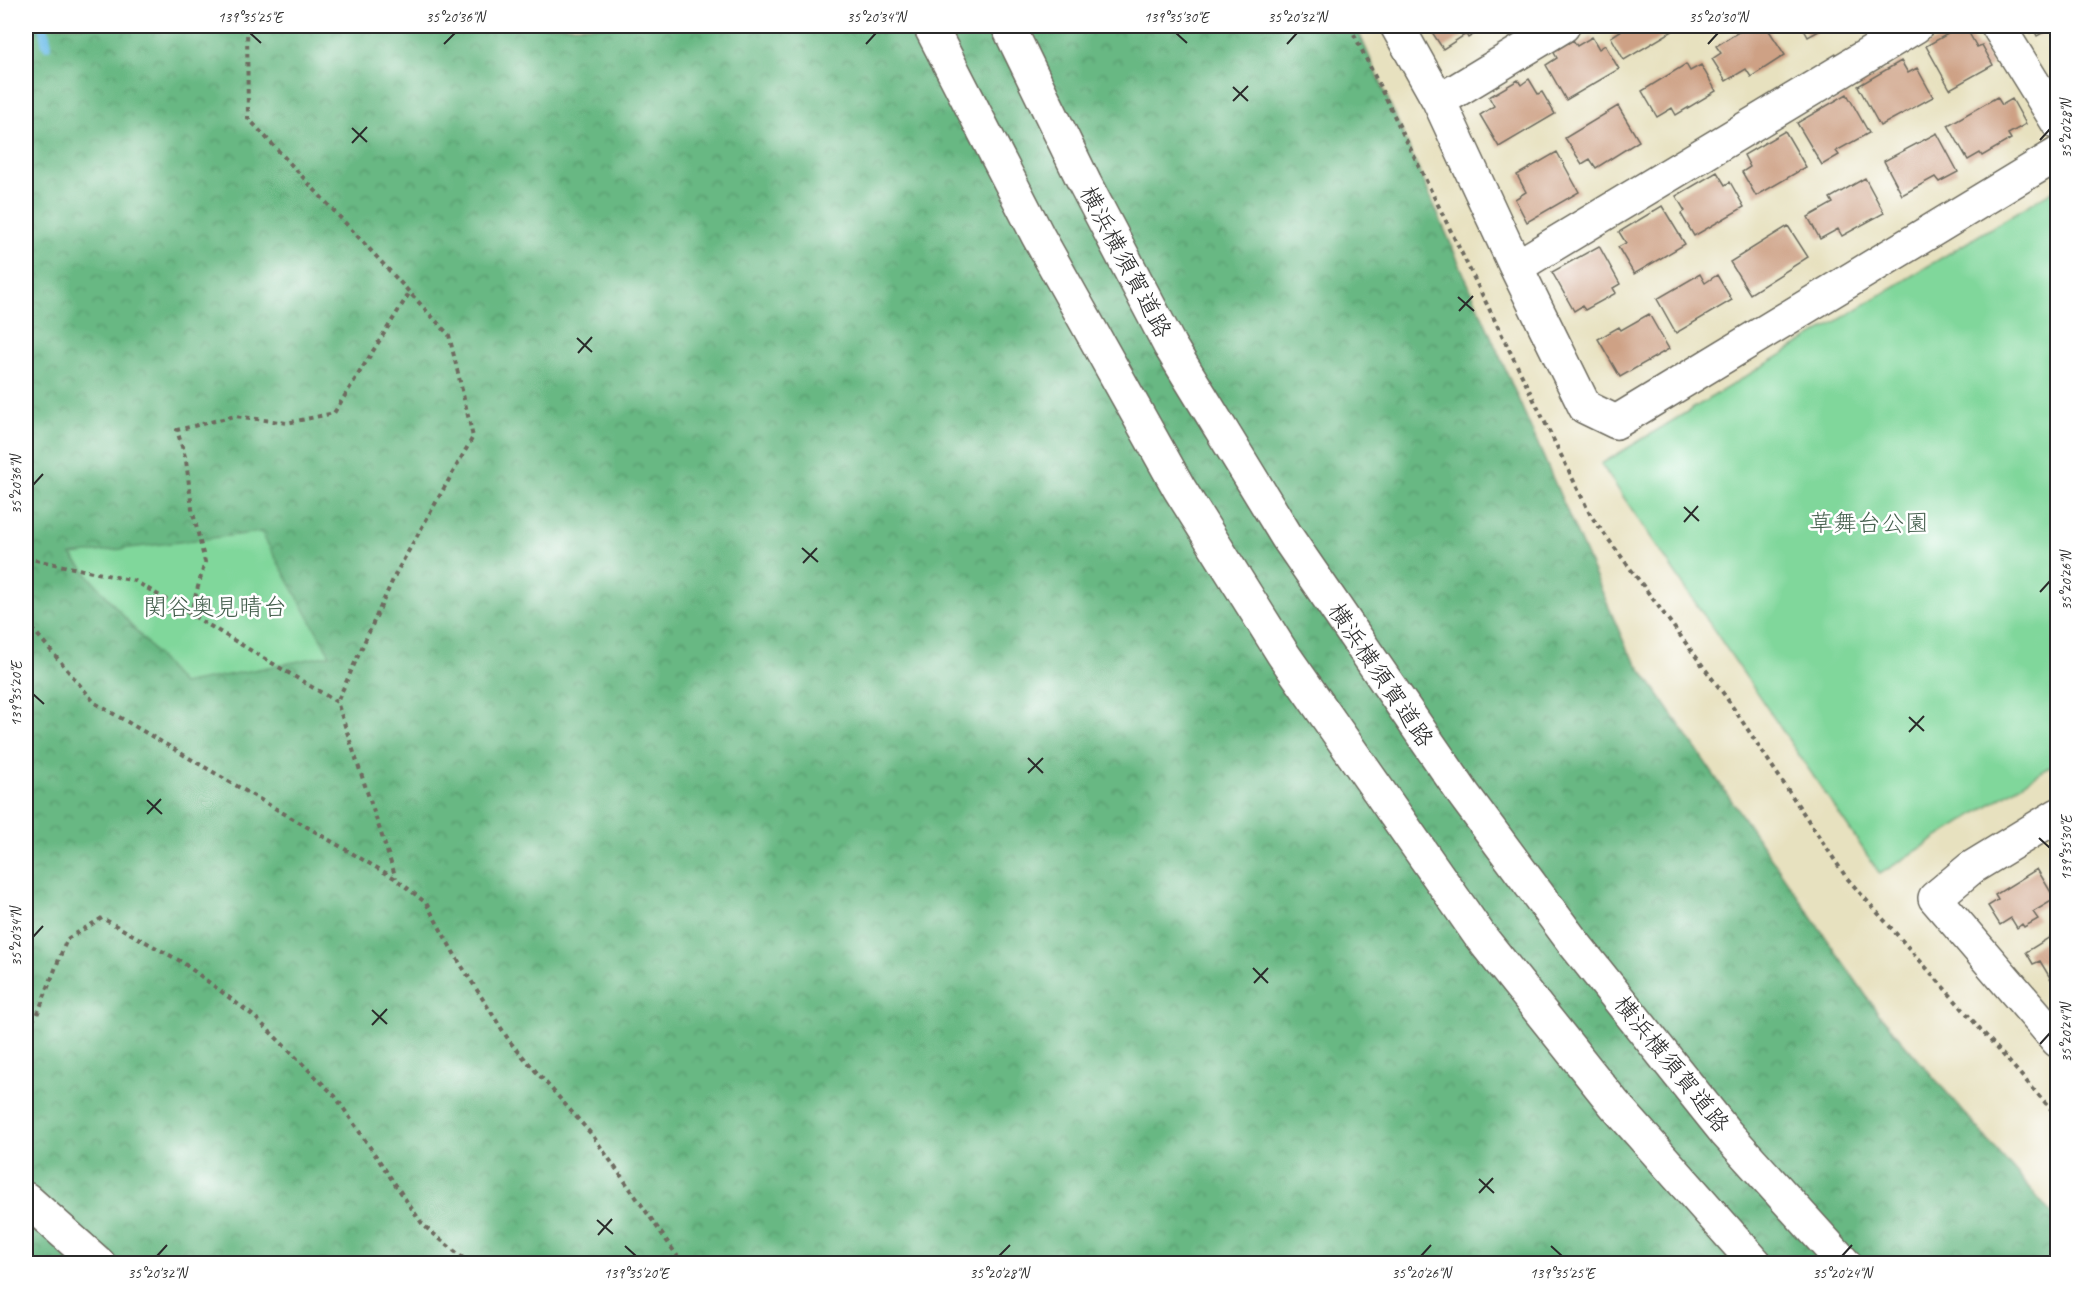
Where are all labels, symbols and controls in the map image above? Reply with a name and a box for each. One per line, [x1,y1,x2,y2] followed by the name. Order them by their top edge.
[218,8,284,27] text: 139°35'25"E
[425,8,488,27] text: 35°20'36"N
[846,8,909,27] text: 35°20'34"N
[1144,8,1210,27] text: 139°35'30"E
[1267,8,1330,27] text: 35°20'32"N
[1688,8,1751,27] text: 35°20'30"N
[2057,96,2076,159] text: 35°20'28"N
[1073,181,1179,343] street label: 横浜横須賀道路
[7,452,26,515] text: 35°20'36"N
[1809,508,1929,538] park label: 草舞台公園
[2057,548,2076,611] text: 35°20'26"N
[143,592,287,622] park label: 関谷奥見晴台
[1322,597,1440,753] street label: 横浜横須賀道路
[7,660,26,726] text: 139°35'20"E
[2057,814,2076,880] text: 139°35'30"E
[7,904,26,967] text: 35°20'34"N
[1607,989,1737,1139] street label: 横浜横須賀道路
[2057,1000,2076,1063] text: 35°20'24"N
[127,1264,190,1283] text: 35°20'32"N
[604,1264,670,1283] text: 139°35'20"E
[969,1264,1032,1283] text: 35°20'28"N
[1391,1264,1454,1283] text: 35°20'26"N
[1530,1264,1596,1283] text: 139°35'25"E
[1812,1264,1875,1283] text: 35°20'24"N

